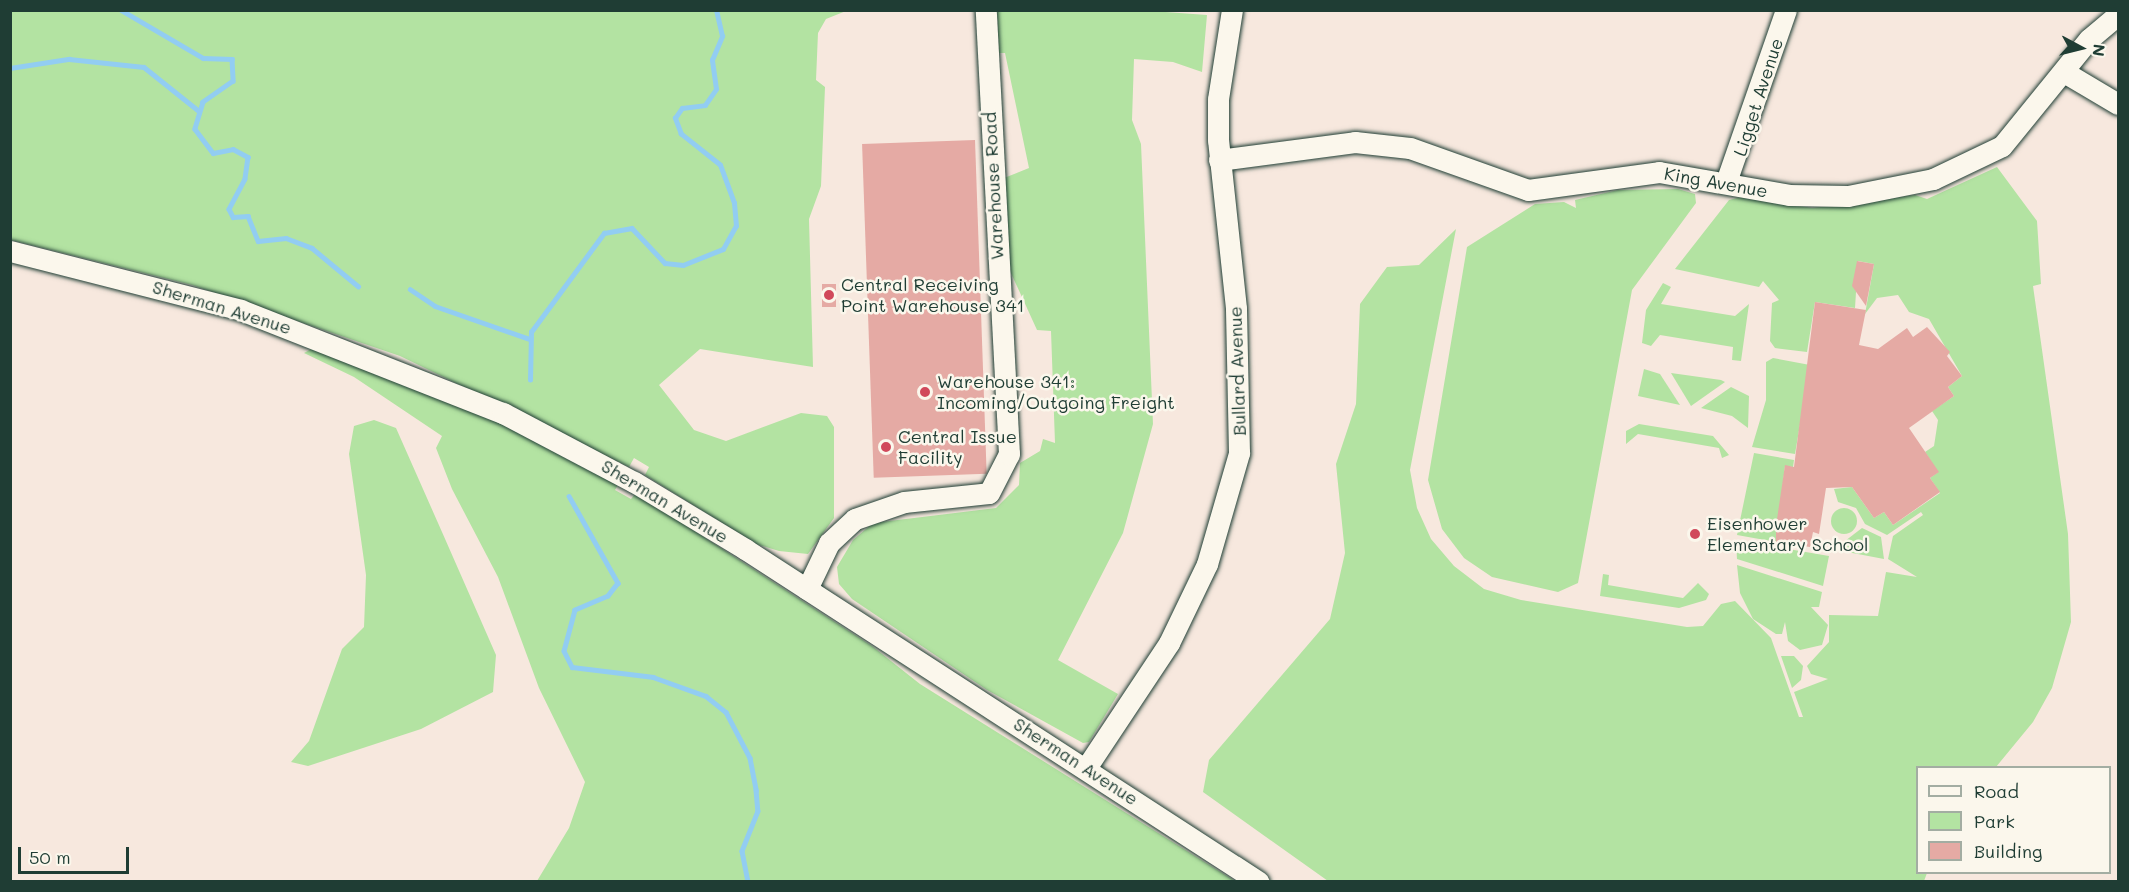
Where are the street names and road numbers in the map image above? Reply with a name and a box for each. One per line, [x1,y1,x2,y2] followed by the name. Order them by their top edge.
[1729,35,1787,159] street label: Ligget Avenue
[978,111,1008,261] street label: Warehouse Road
[1662,162,1770,202] street label: King Avenue
[150,276,294,338] street label: Sherman Avenue
[1224,306,1250,436] street label: Bullard Avenue
[598,455,732,547] street label: Sherman Avenue
[1010,713,1142,809] street label: Sherman Avenue

